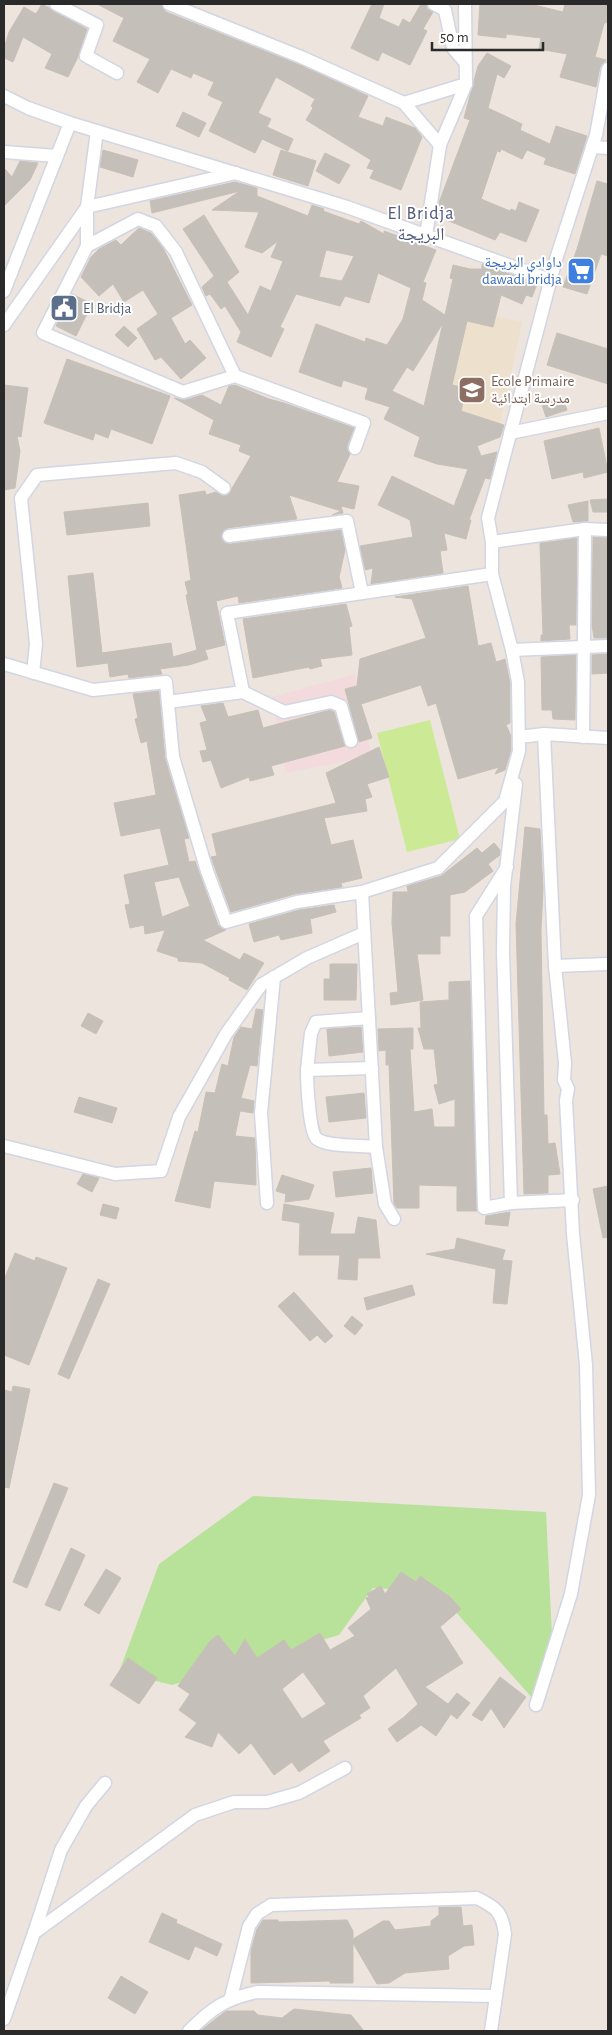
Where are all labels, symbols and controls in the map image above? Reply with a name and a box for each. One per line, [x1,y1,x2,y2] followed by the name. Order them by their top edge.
[432,20,543,52] scale bar
[440,30,469,45] text: 50 m
[387,205,455,245] district label: El Bridja البريجة
[482,255,562,287] place label: داوادي البريجة dawadi bridja
[566,256,596,286] supermarket icon: داوادي البريجة dawadi bridja
[49,293,79,323] public building icon: El Bridja
[83,301,132,316] place label: El Bridja
[491,374,575,407] place label: Ecole Primaire مدرسة ابتدائية
[457,375,487,405] school or university icon: Ecole Primaire مدرسة ابتدائية

